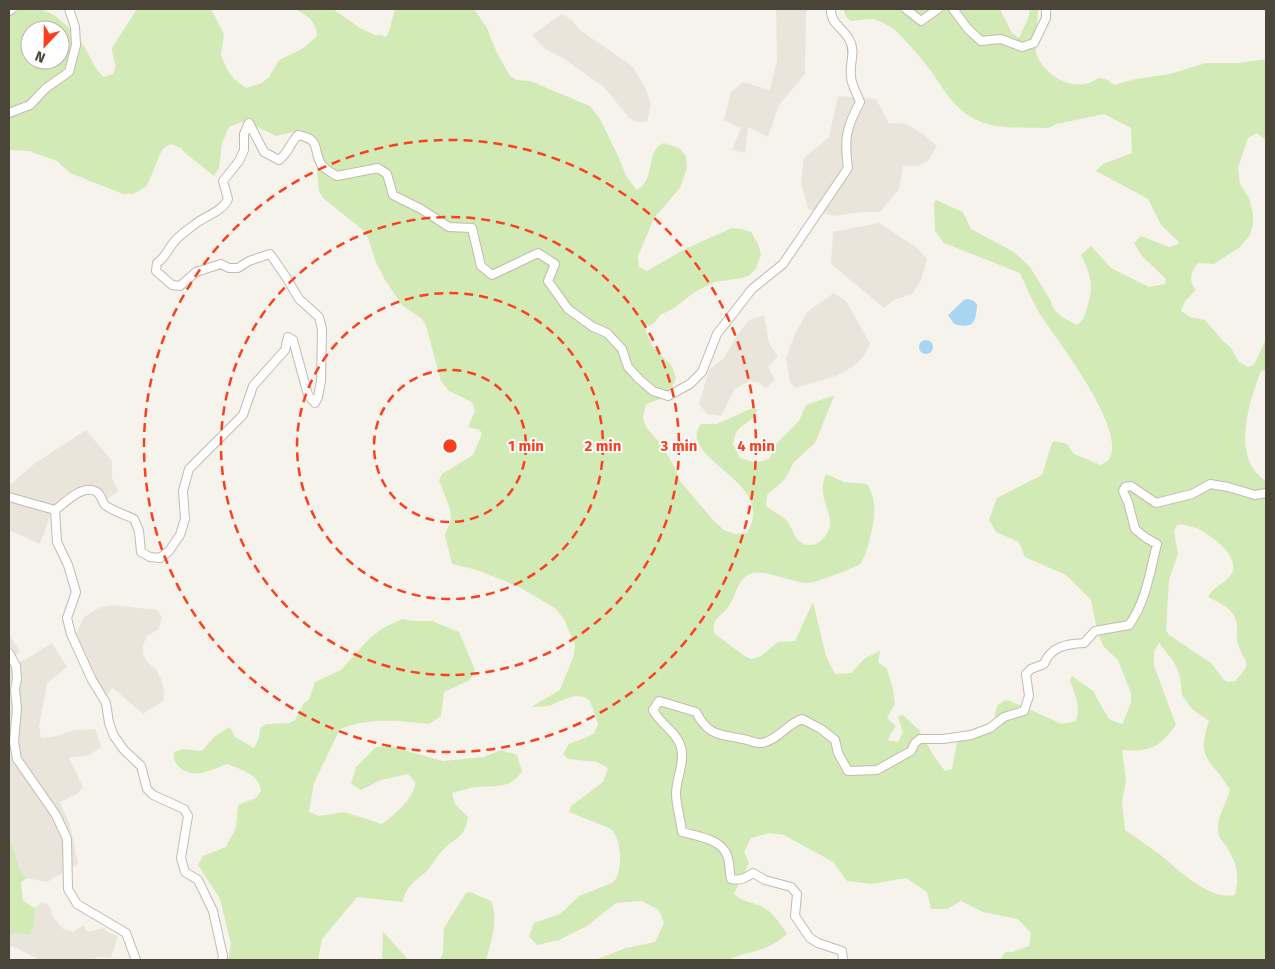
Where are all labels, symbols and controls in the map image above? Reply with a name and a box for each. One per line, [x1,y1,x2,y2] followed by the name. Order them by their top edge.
[20,20,70,70] north arrow
[33,47,48,66] text: N
[441,437,459,455] centre of rings
[508,437,544,455] text: 1 min
[585,437,621,455] text: 2 min
[660,437,697,455] text: 3 min
[737,437,775,455] text: 4 min

